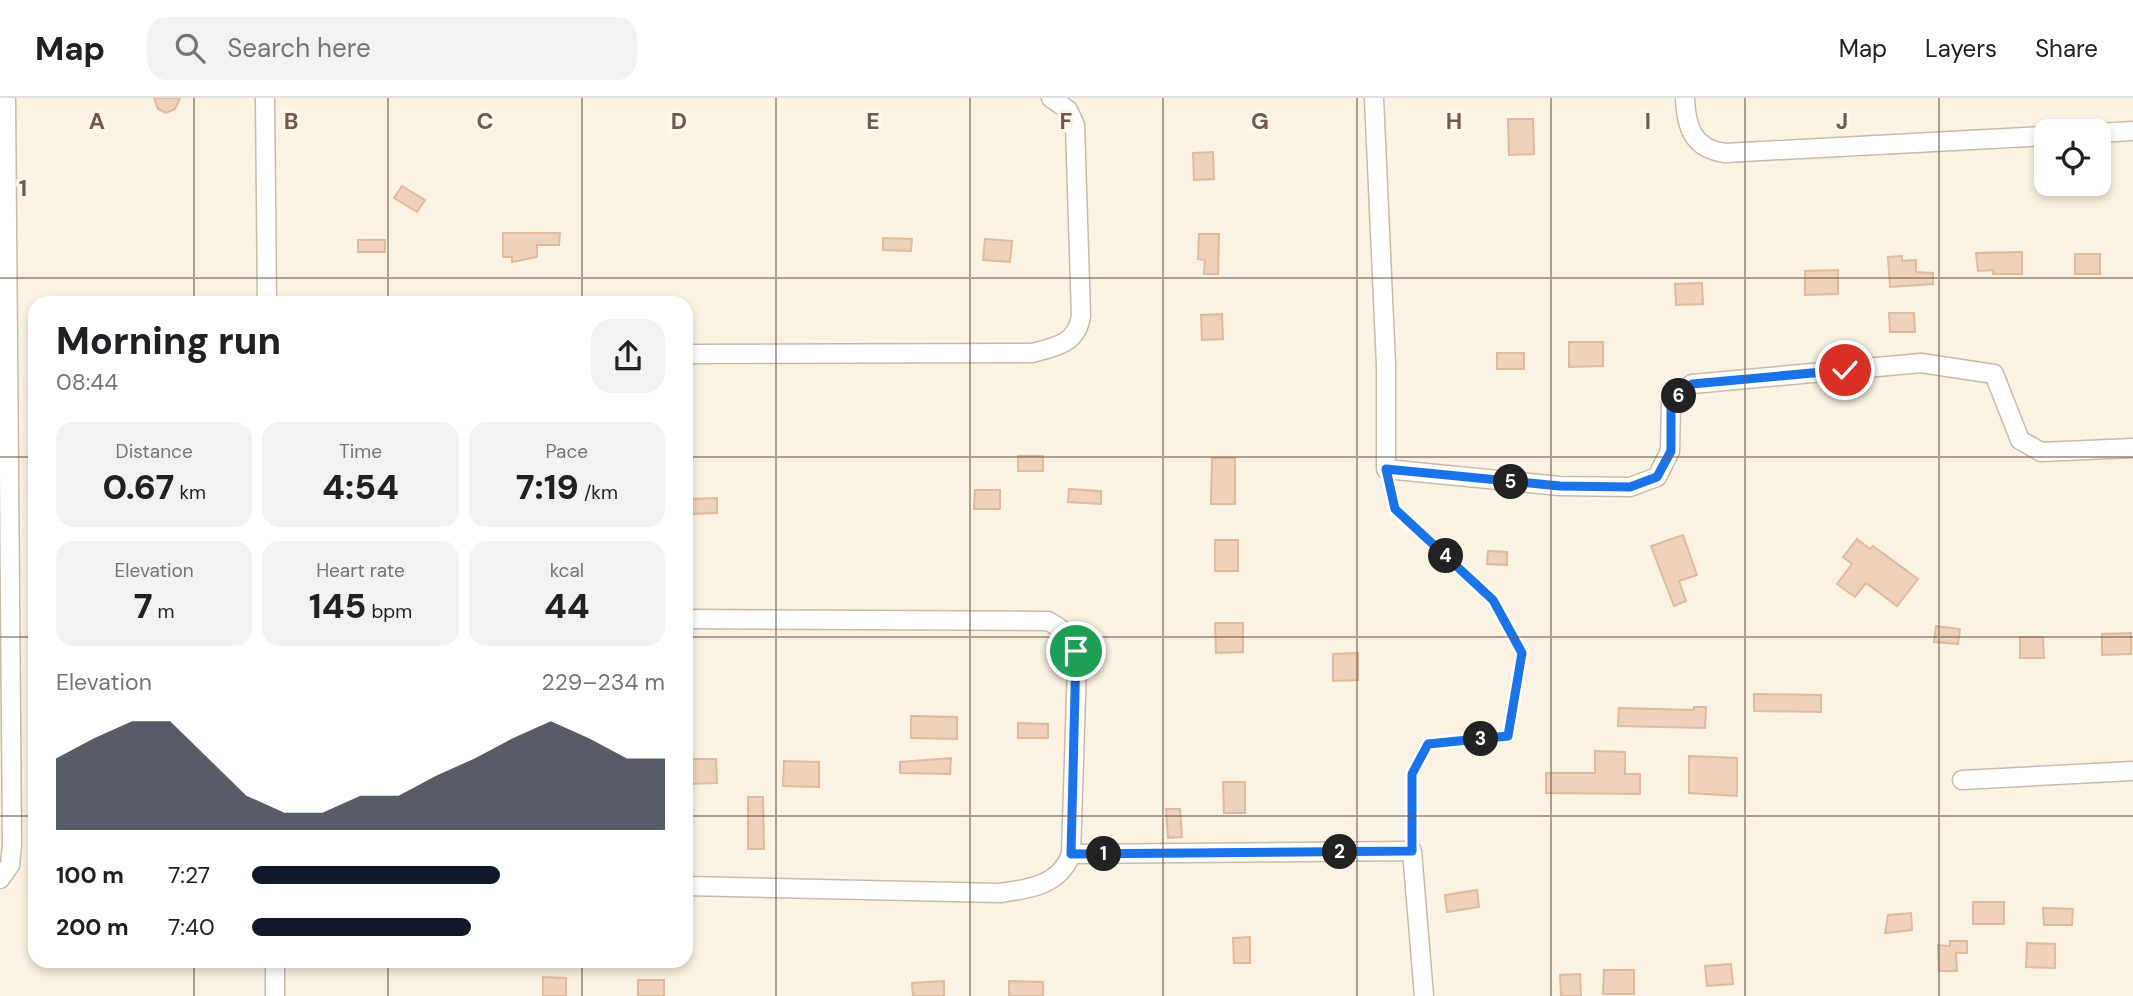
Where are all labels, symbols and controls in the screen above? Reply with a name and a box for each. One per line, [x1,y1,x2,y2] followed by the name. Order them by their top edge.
[147,17,637,80] search box
[35,27,105,70] text: Map
[171,29,209,67] icon: search
[227,31,371,65] text: Search here
[1839,33,1887,64] text: Map
[1925,33,1997,64] text: Layers
[2035,33,2098,64] text: Share
[89,106,105,136] text: A
[284,106,298,136] text: B
[477,106,493,136] text: C
[671,106,687,136] text: D
[866,106,880,136] text: E
[1060,106,1073,136] text: F
[1251,106,1269,136] text: G
[1446,106,1462,136] text: H
[1645,106,1651,136] text: I
[1836,106,1848,136] text: J
[2034,119,2111,196] map controls
[2034,119,2111,196] button: locate
[19,173,27,203] text: 1
[56,316,281,366] text: Morning run
[591,319,665,393] button: share
[1815,340,1875,400] pin
[1826,351,1864,389] icon: check
[56,367,118,397] text: 08:44
[1662,378,1696,414] pin: 6
[1672,383,1685,408] text: 6
[116,439,193,464] text: Distance
[339,439,382,464] text: Time
[546,439,588,464] text: Pace
[102,464,174,510] text: 0.67
[322,464,399,510] text: 4:54
[516,464,579,510] text: 7:19
[1494,464,1528,500] pin: 5
[1505,469,1516,494] text: 5
[174,480,206,505] text: km
[579,480,618,505] text: /km
[1428,538,1464,574] pin: 4
[1439,543,1452,568] text: 4
[115,558,194,583] text: Elevation
[316,558,405,583] text: Heart rate
[550,558,584,583] text: kcal
[134,583,153,629] text: 7
[309,583,366,629] text: 145
[544,583,590,629] text: 44
[153,599,175,624] text: m
[366,599,412,624] text: bpm
[1046,621,1106,681] pin
[1057,632,1095,670] icon: arrive
[56,667,152,697] text: Elevation
[541,667,665,697] text: 229–234 m
[1464,722,1498,756] pin: 3
[1475,726,1486,751] text: 3
[1322,834,1358,870] pin: 2
[1086,836,1122,872] pin: 1
[1334,839,1345,864] text: 2
[1100,841,1107,866] text: 1
[56,860,124,890] text: 100 m
[168,860,210,890] text: 7:27
[56,912,129,942] text: 200 m
[168,912,215,942] text: 7:40

